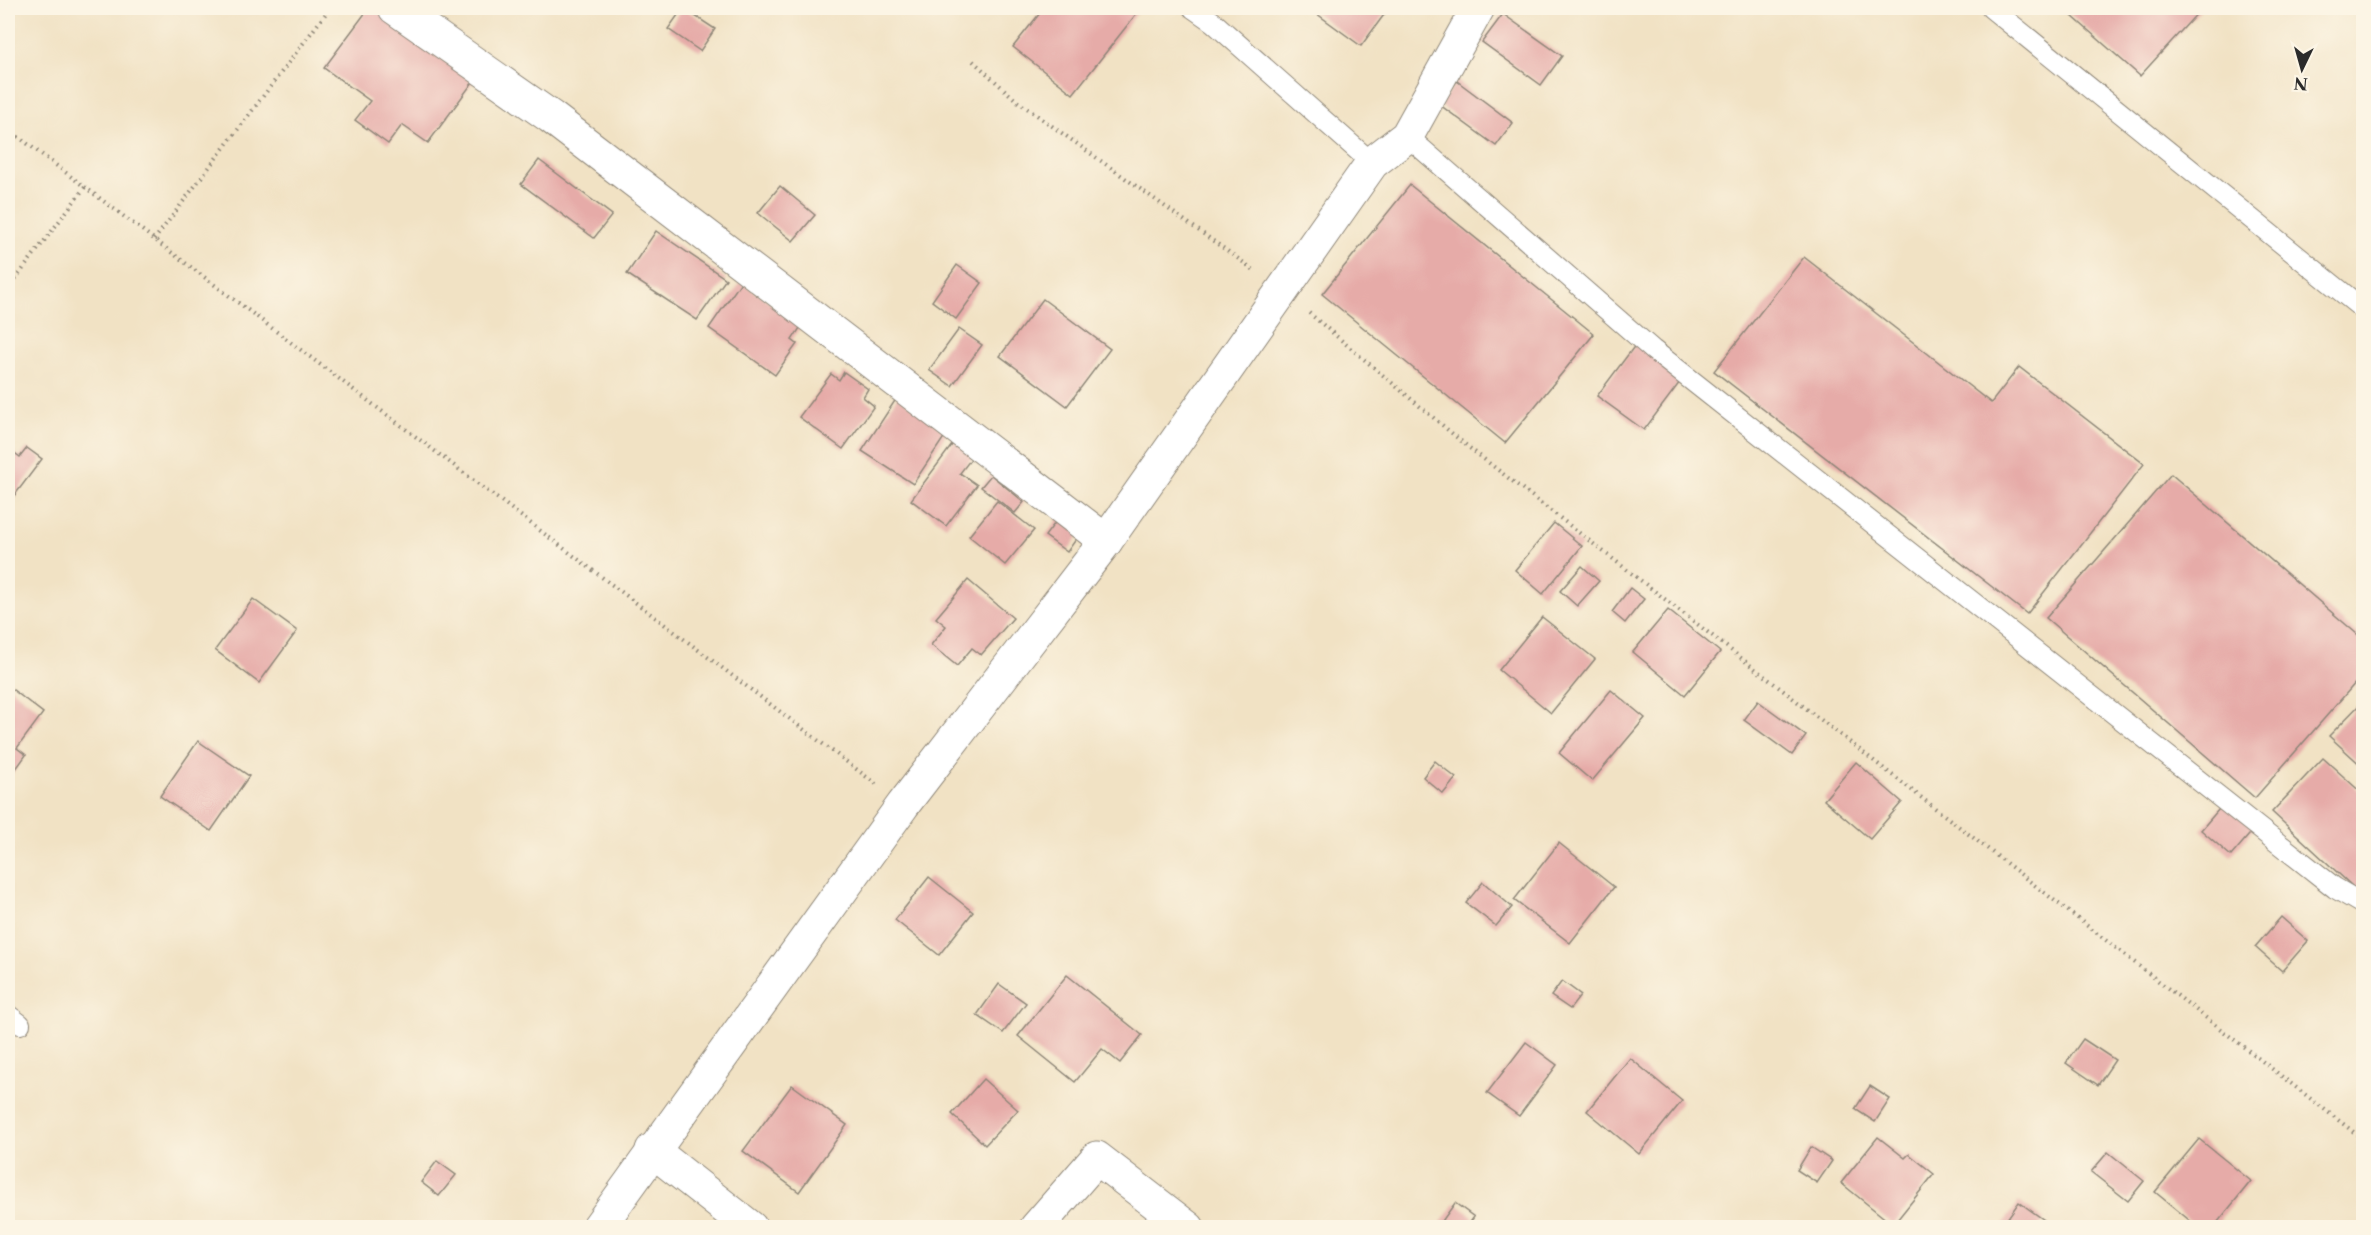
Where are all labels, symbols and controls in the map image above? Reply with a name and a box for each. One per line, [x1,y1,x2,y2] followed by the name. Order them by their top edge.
[2272,39,2332,99] north arrow
[2293,73,2308,95] text: N

